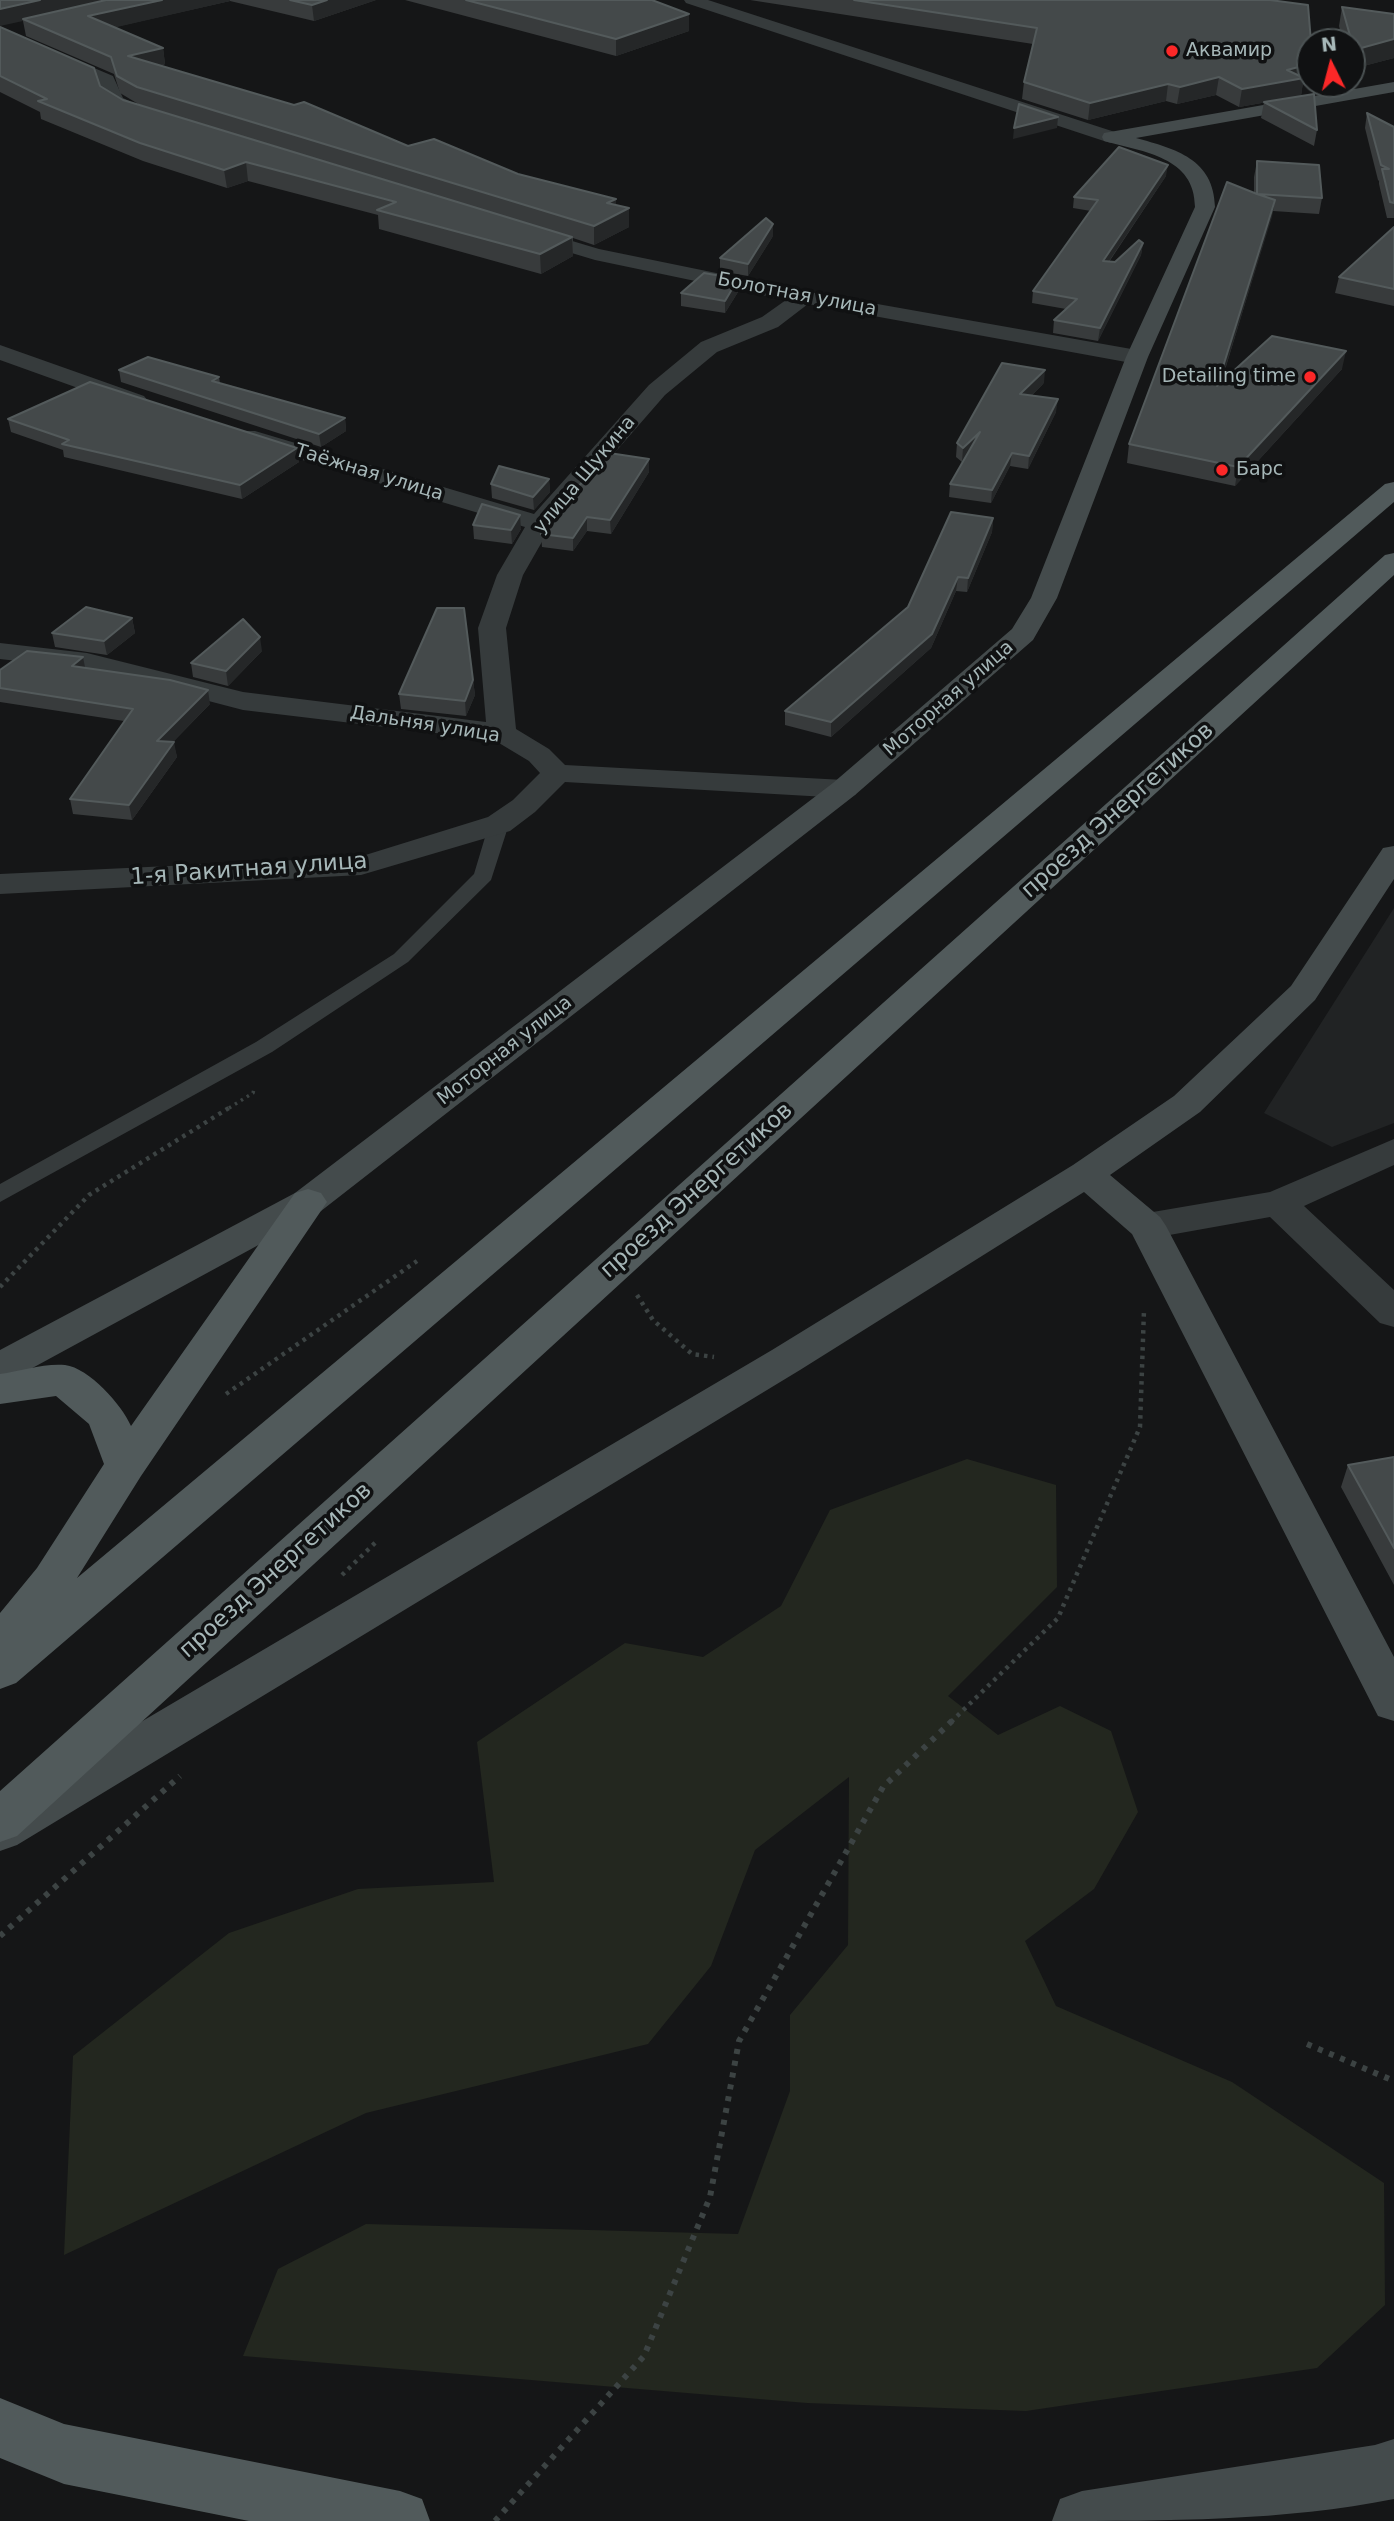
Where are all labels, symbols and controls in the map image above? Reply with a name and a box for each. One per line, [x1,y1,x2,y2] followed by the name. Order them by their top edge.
[1296,28,1366,98] north arrow
[1320,32,1338,56] text: N
[1186,40,1272,62] place label: Аквамир
[1164,43,1180,59] marker: Аквамир
[716,268,878,322] street label: Болотная улица
[1162,366,1296,388] place label: Detailing time
[1302,369,1318,385] marker: Detailing time
[529,412,641,538] street label: улица Щукина
[292,440,446,506] street label: Таёжная улица
[1236,459,1283,481] place label: Барс
[1214,462,1230,478] marker: Барс
[879,636,1019,762] street label: Моторная улица
[348,702,502,748] street label: Дальняя улица
[1016,717,1220,905] street label: проезд Энергетиков
[130,848,368,892] street label: 1-я Ракитная улица
[433,991,577,1111] street label: Моторная улица
[595,1097,799,1285] street label: проезд Энергетиков
[174,1477,378,1665] street label: проезд Энергетиков

